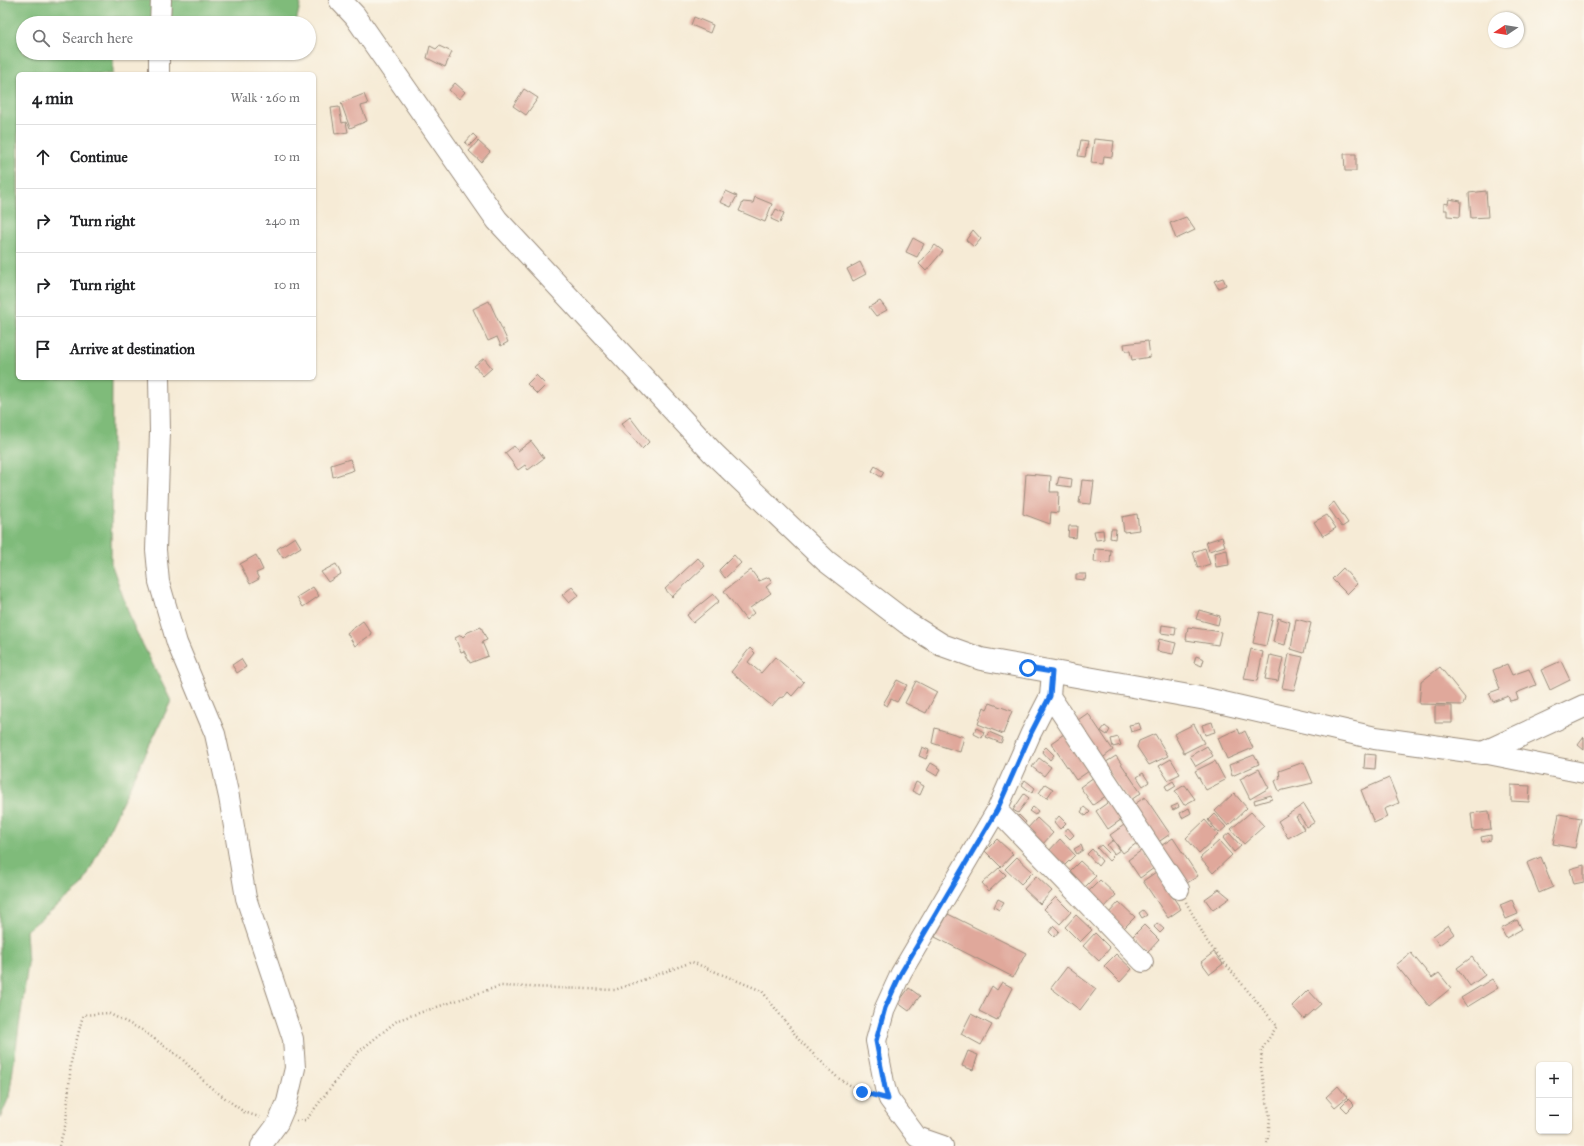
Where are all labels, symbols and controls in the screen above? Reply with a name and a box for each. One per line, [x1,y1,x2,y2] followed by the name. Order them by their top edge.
[1488,12,1524,48] north arrow
[16,16,316,60] search box
[30,27,52,49] icon: search
[62,29,133,47] text: Search here
[32,88,73,109] text: 4 min
[230,90,300,106] text: Walk · 260 m
[32,146,54,168] icon: ahead
[70,148,128,166] text: Continue
[274,149,300,165] text: 10 m
[32,210,54,232] icon: right
[70,212,135,230] text: Turn right
[265,213,300,229] text: 240 m
[32,274,54,296] icon: right
[70,276,135,294] text: Turn right
[274,277,300,293] text: 10 m
[32,338,54,360] icon: arrive
[70,340,195,358] text: Arrive at destination
[1019,659,1037,677] route start
[1536,1062,1572,1134] map controls
[1536,1062,1572,1098] button: +
[853,1083,871,1101] route end
[1536,1098,1572,1134] button: −

